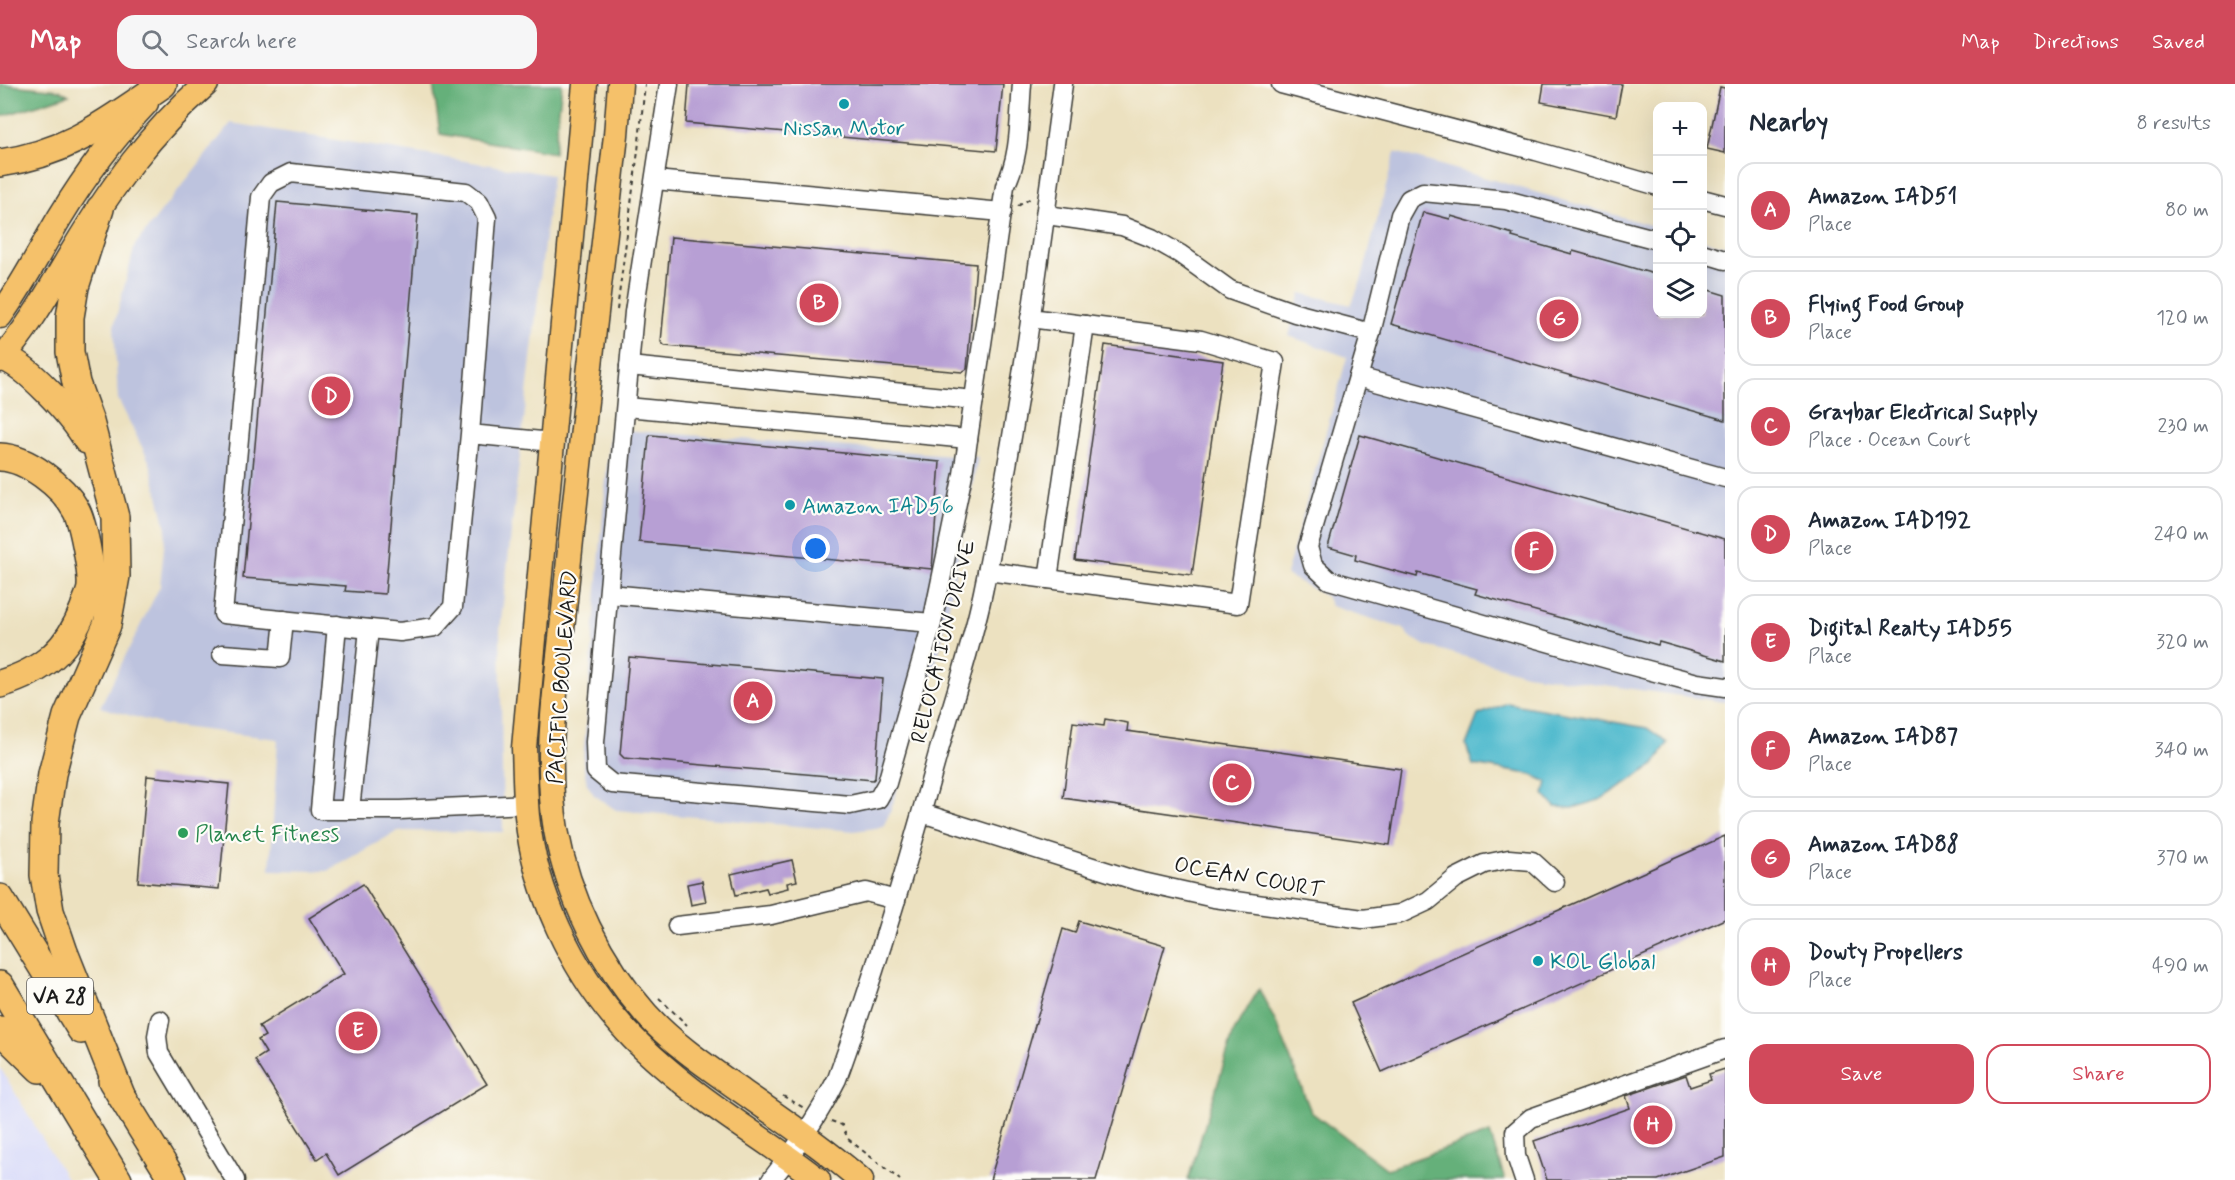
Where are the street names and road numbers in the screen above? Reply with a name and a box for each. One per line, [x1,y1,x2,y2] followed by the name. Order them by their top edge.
[905,537,983,746] street label: RELOCATION DRIVE
[542,569,584,785] street label: PACIFIC BOULEVARD
[1172,851,1327,905] street label: OCEAN COURT
[27,978,93,1014] road number: VA 28

